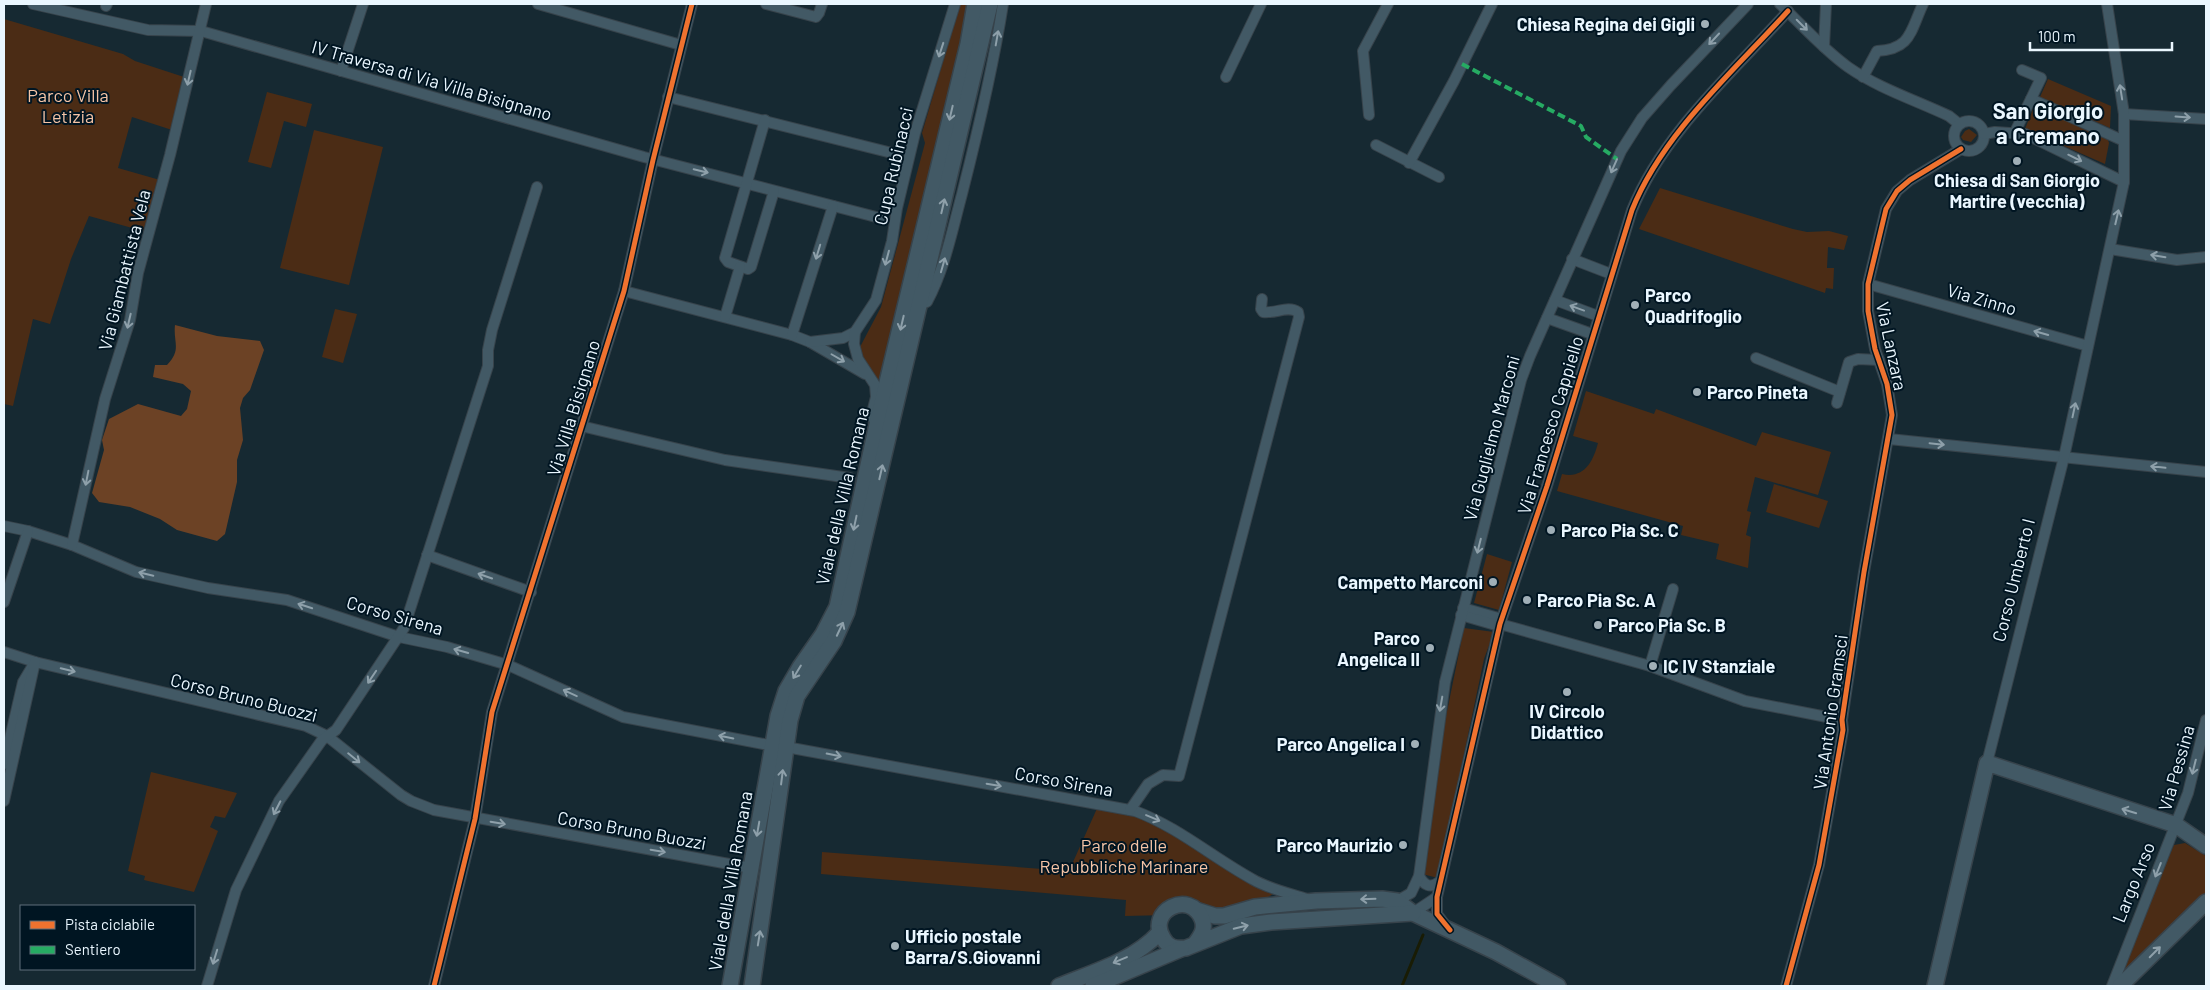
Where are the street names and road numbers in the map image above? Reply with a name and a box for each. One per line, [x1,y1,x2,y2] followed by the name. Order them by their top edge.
[309,35,555,125] street label: IV Traversa di Via Villa Bisignano
[869,105,917,227] street label: Cupa Rubinacci
[93,187,155,353] street label: Via Giambattista Vela
[1945,279,2019,319] street label: Via Zinno
[1872,300,1912,392] street label: Via Lanzara
[1512,333,1588,517] street label: Via Francesco Cappiello
[542,337,604,479] street label: Via Villa Bisignano
[1458,353,1524,523] street label: Via Guglielmo Marconi
[811,405,873,587] street label: Viale della Villa Romana
[1987,516,2039,644] street label: Corso Umberto I
[344,591,446,639] street label: Corso Sirena
[1808,633,1852,791] street label: Via Antonio Gramsci
[168,668,320,726] street label: Corso Bruno Buozzi
[2153,723,2199,813] street label: Via Pessina
[1013,762,1115,800] street label: Corso Sirena
[703,789,757,973] street label: Viale della Villa Romana
[556,806,708,854] street label: Corso Bruno Buozzi
[2107,839,2159,925] street label: Largo Arso

